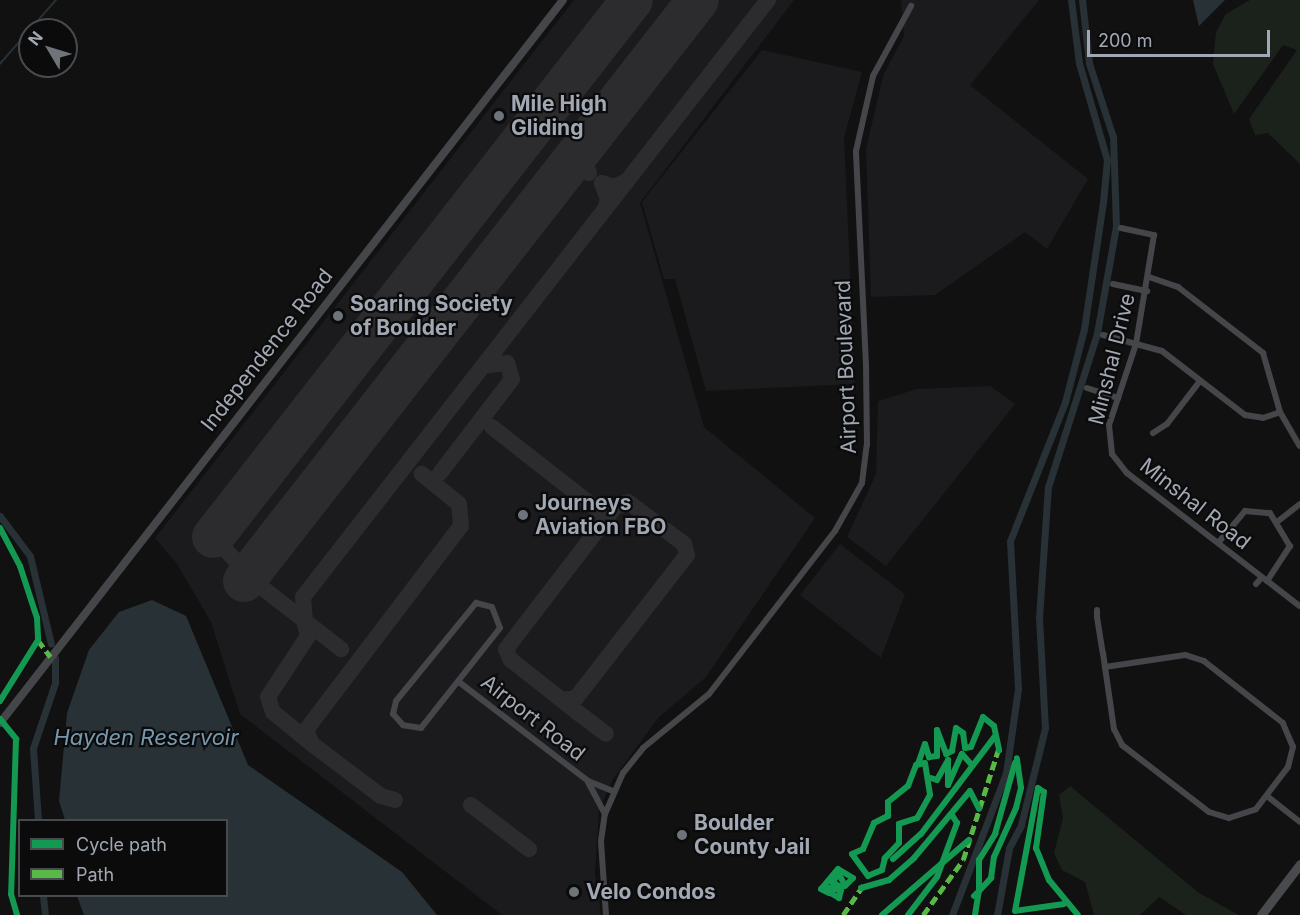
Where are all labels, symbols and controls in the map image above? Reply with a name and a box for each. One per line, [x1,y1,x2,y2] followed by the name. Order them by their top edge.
[18,18,78,78] north arrow
[1090,18,1273,56] scale bar
[24,27,47,49] text: N
[1098,30,1153,51] text: 200 m
[511,91,607,141] place label: Mile High Gliding
[492,109,506,123] marker: Mile High Gliding
[196,264,338,436] street label: Independence Road
[830,280,862,454] street label: Airport Boulevard
[350,291,513,341] place label: Soaring Society of Boulder
[1083,291,1141,427] street label: Minshal Drive
[331,309,345,323] marker: Soaring Society of Boulder
[1135,453,1255,555] street label: Minshal Road
[535,490,666,540] place label: Journeys Aviation FBO
[516,508,530,522] marker: Journeys Aviation FBO
[476,670,590,766] street label: Airport Road
[54,725,238,751] water label: Hayden Reservoir
[694,810,810,860] place label: Boulder County Jail
[18,819,228,897] legend
[675,828,689,842] marker: Boulder County Jail
[76,834,167,855] text: Cycle path
[76,864,114,885] text: Path
[586,879,716,905] place label: Velo Condos
[567,885,581,899] marker: Velo Condos

